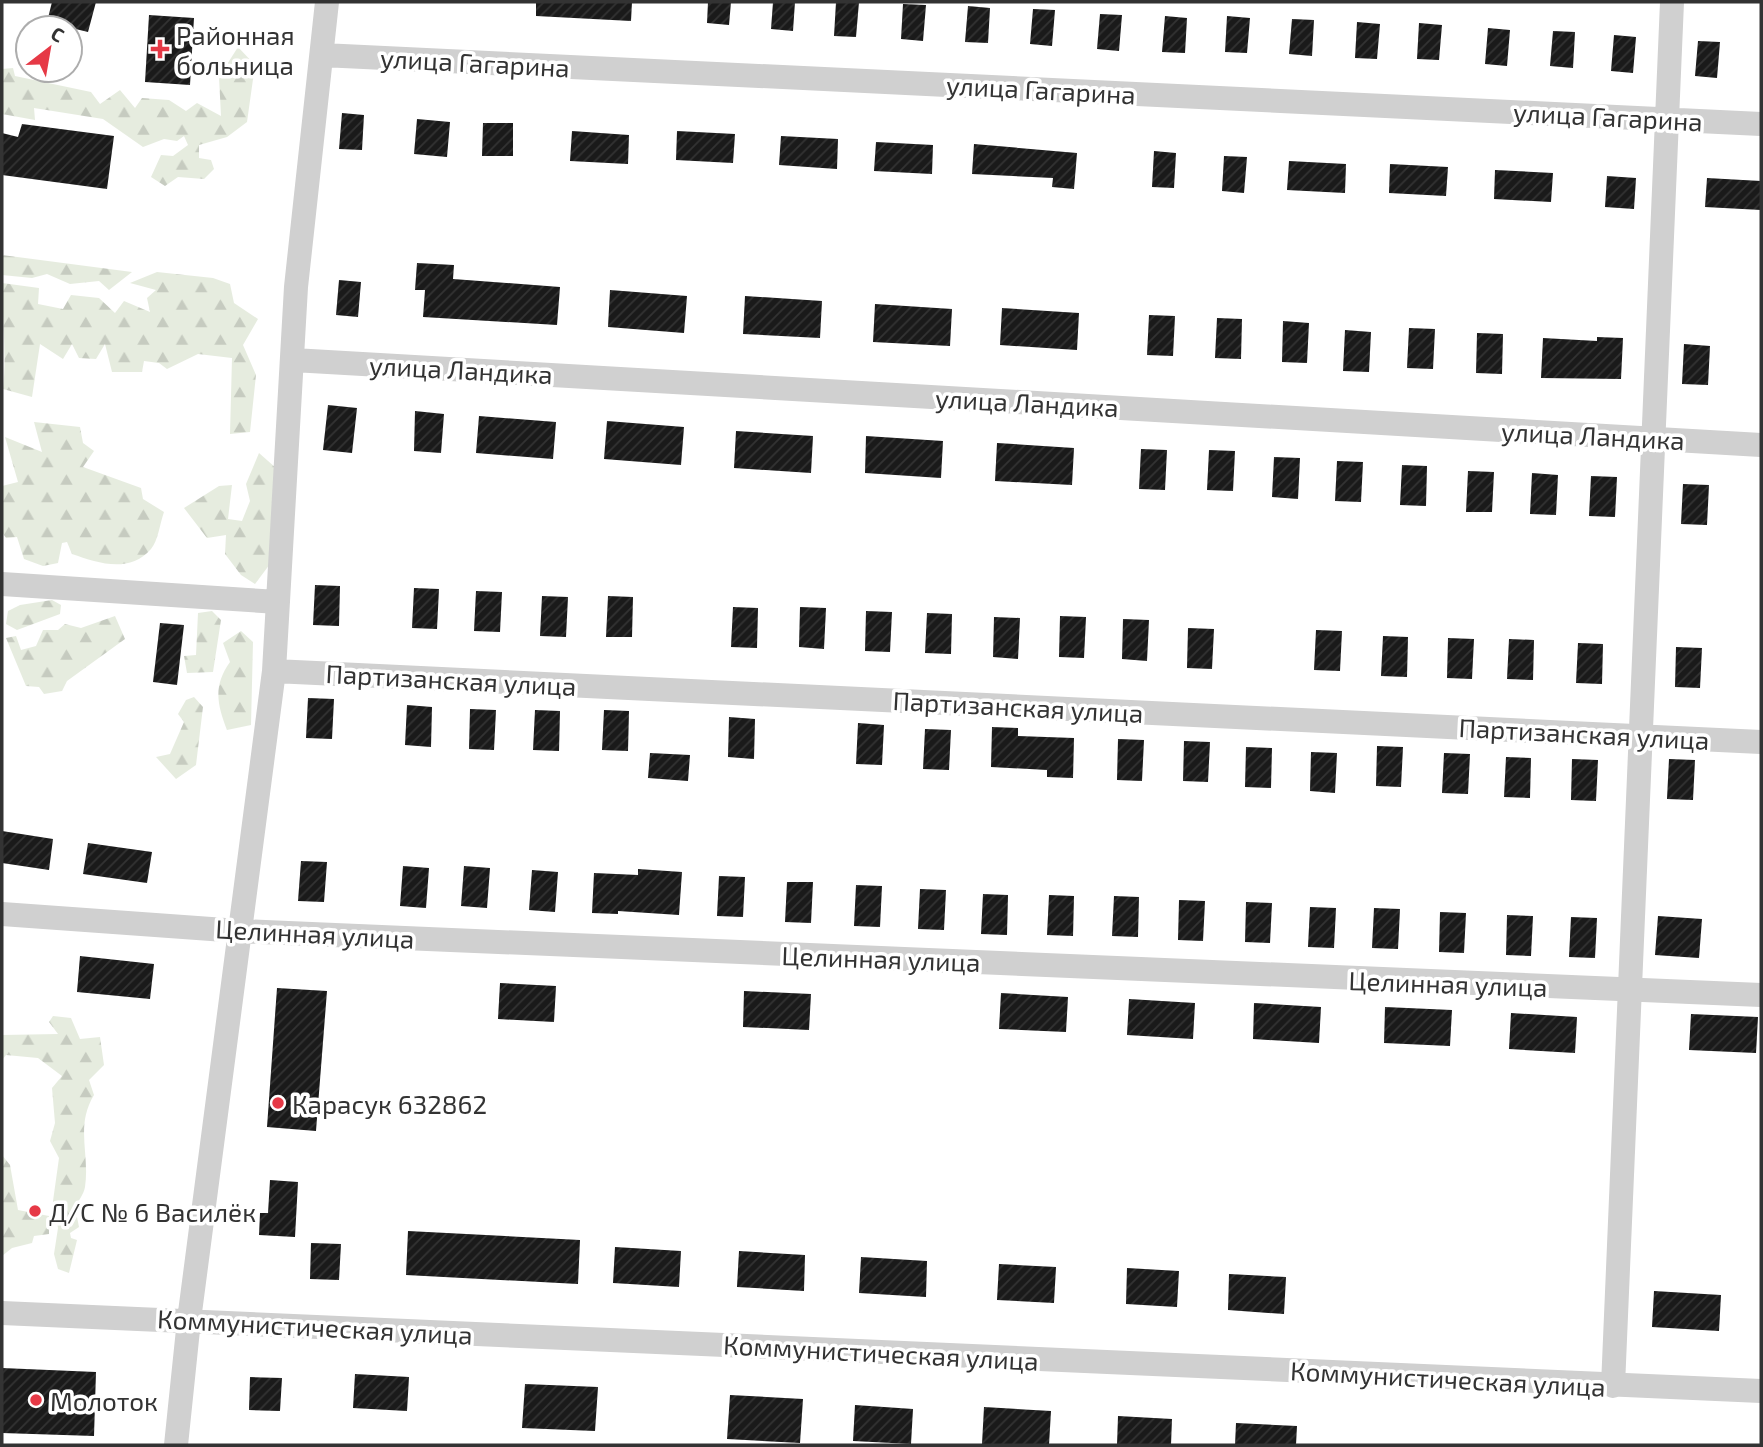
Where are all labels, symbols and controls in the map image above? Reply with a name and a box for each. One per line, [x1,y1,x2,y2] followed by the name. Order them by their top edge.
[14,14,84,84] north arrow
[176,19,295,80] place label: Районная больница
[47,21,69,47] text: С
[150,39,170,59] marker: Районная больница
[380,42,570,83] street label: улица Гагарина
[946,69,1136,110] street label: улица Гагарина
[1513,96,1703,137] street label: улица Гагарина
[368,349,554,390] street label: улица Ландика
[934,382,1120,423] street label: улица Ландика
[1500,415,1686,456] street label: улица Ландика
[325,657,577,702] street label: Партизанская улица
[892,684,1144,729] street label: Партизанская улица
[1458,711,1710,756] street label: Партизанская улица
[215,912,415,955] street label: Целинная улица
[781,939,981,978] street label: Целинная улица
[1348,964,1548,1003] street label: Целинная улица
[292,1088,487,1120] place label: Карасук 632862
[270,1095,286,1111] marker: Карасук 632862
[49,1196,256,1227] place label: Д/С № 6 Василёк
[27,1203,43,1219] marker: Д/С № 6 Василёк
[157,1302,473,1351] street label: Коммунистическая улица
[723,1328,1039,1377] street label: Коммунистическая улица
[1290,1354,1606,1403] street label: Коммунистическая улица
[50,1385,158,1416] place label: Молоток
[28,1392,44,1408] marker: Молоток

